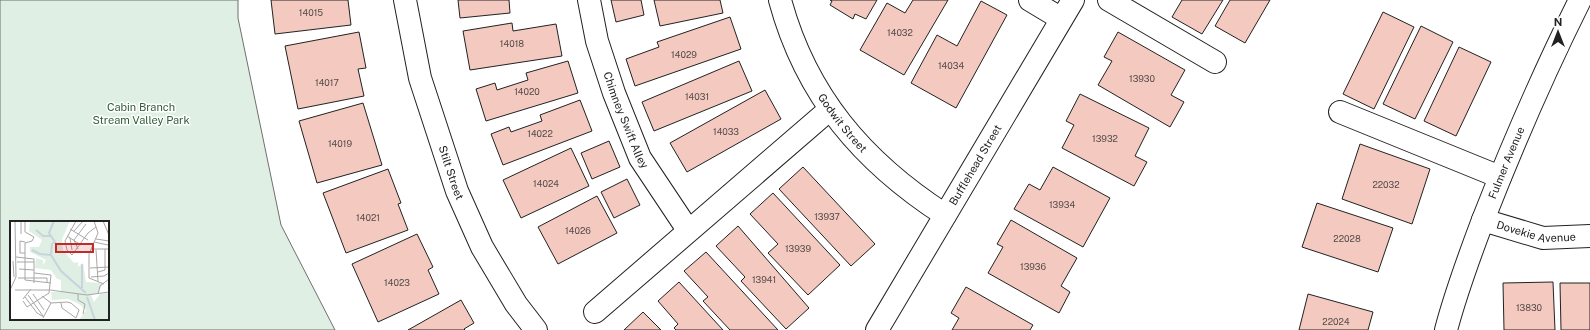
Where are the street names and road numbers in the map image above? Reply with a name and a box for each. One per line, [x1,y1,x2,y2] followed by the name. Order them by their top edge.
[601,70,651,171] street label: Chimney Swift Alley
[816,91,869,155] street label: Godwit Street
[947,123,1004,207] street label: Bufflehead Street
[1486,125,1527,200] street label: Fulmer Avenue
[437,144,466,201] street label: Stilt Street
[1495,218,1576,245] street label: Dovekie Avenue

